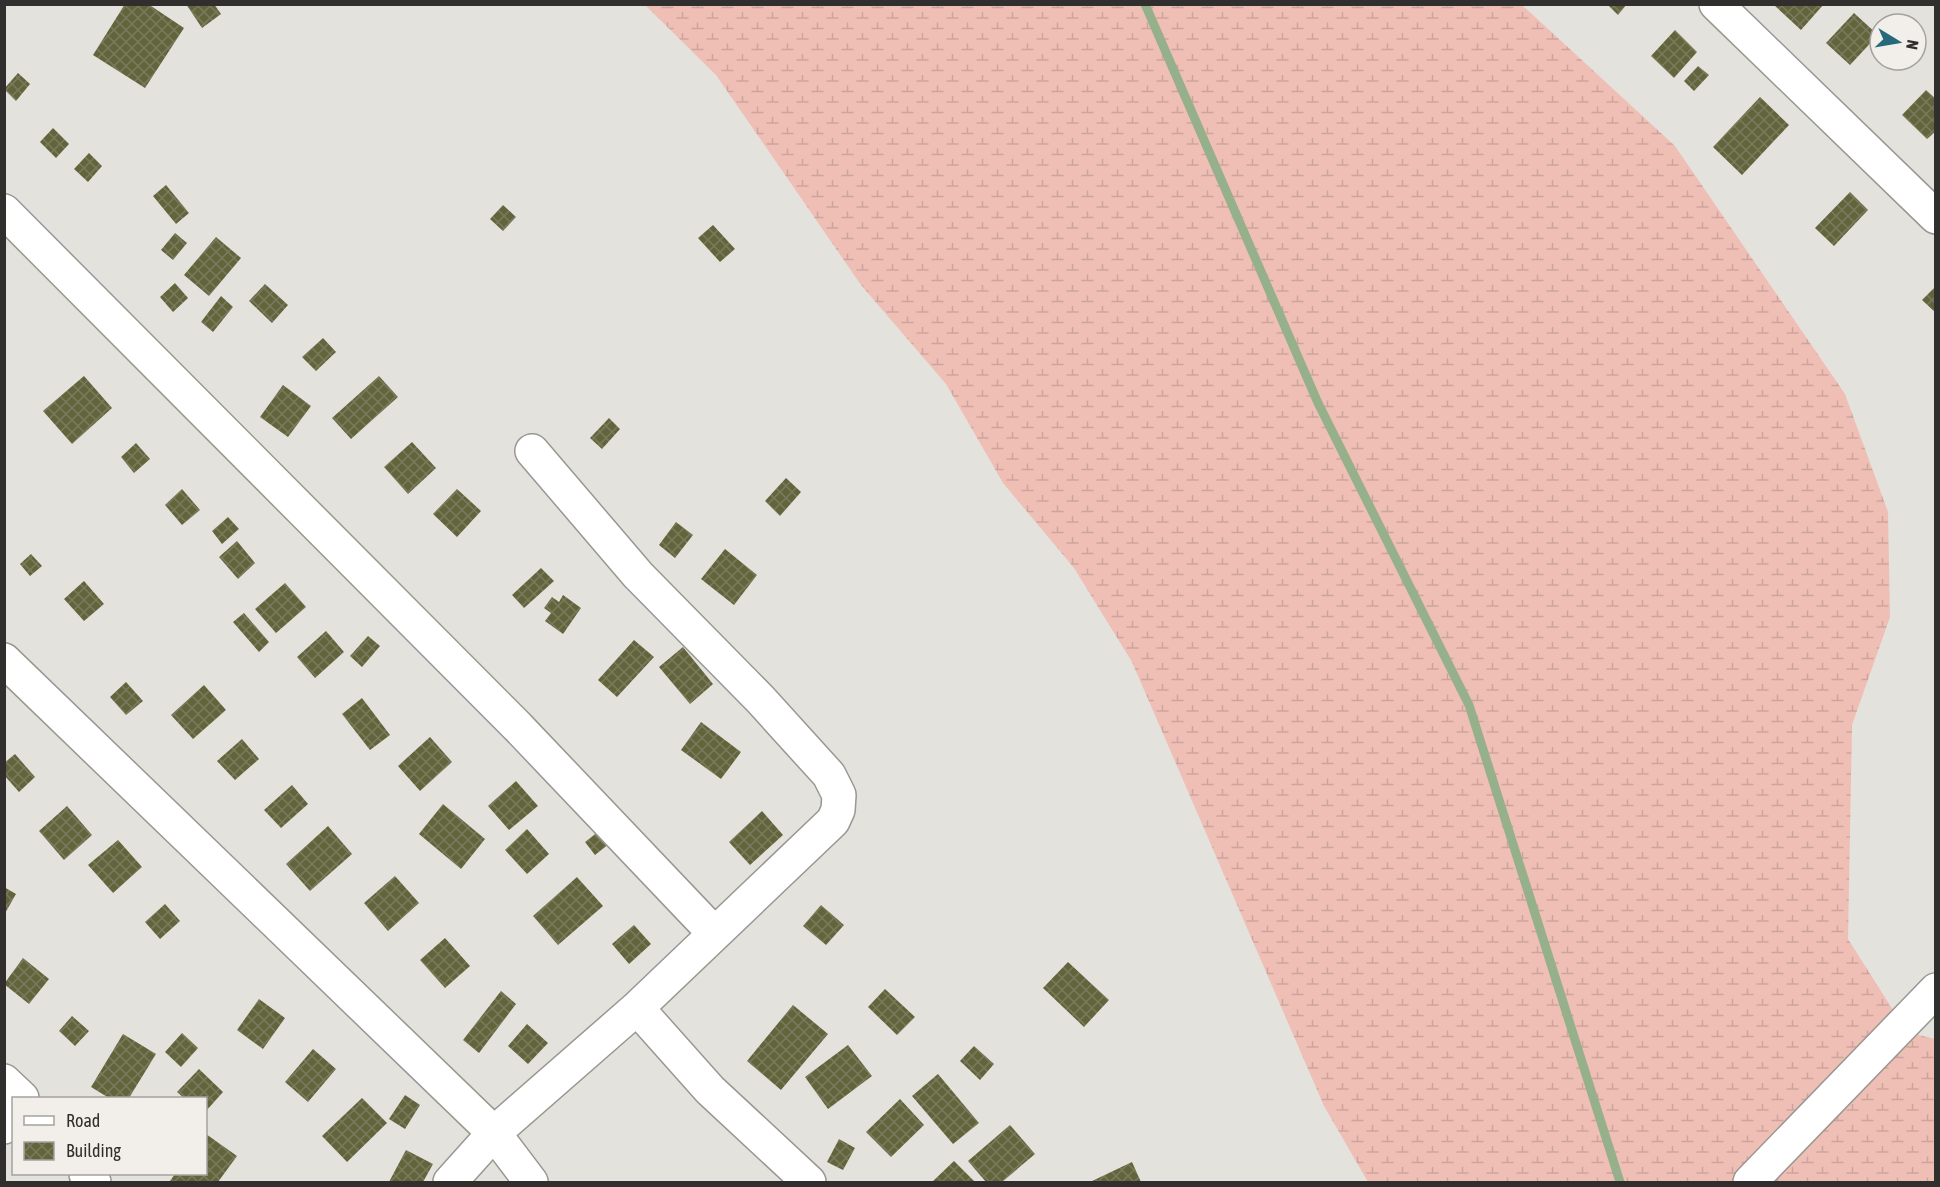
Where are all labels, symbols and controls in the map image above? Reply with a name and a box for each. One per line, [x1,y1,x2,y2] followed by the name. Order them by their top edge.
[1868,12,1928,72] north arrow
[1903,39,1922,51] text: N
[12,1097,207,1175] legend
[66,1110,100,1131] text: Road
[66,1140,121,1161] text: Building

